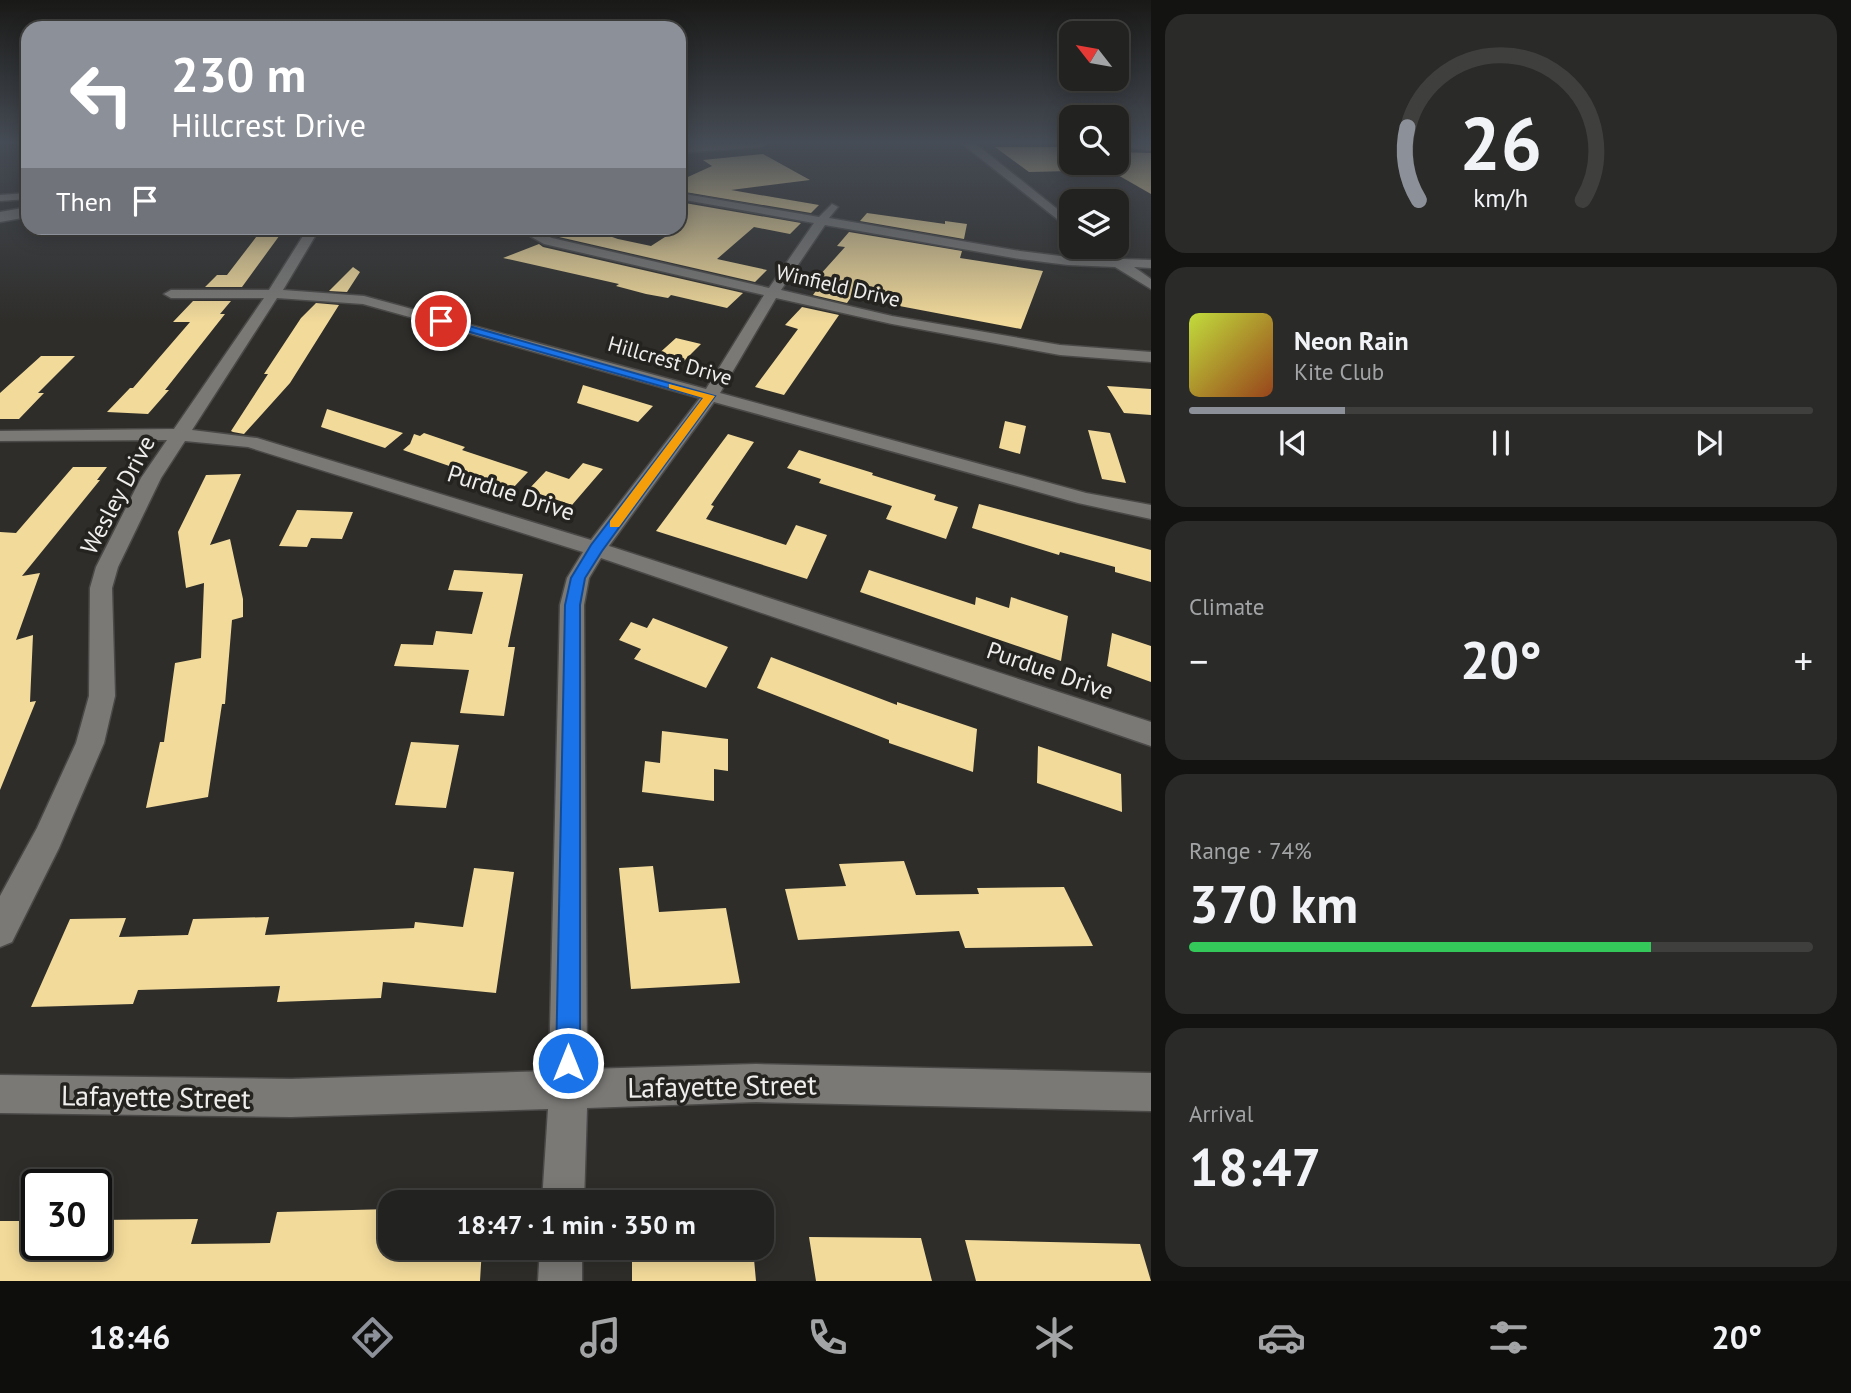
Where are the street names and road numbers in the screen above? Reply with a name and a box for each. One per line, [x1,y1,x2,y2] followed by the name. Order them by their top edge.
[773,258,903,313] street label: Winfield Drive
[605,330,735,391] street label: Hillcrest Drive
[73,430,162,560] street label: Wesley Drive
[444,457,579,528] street label: Purdue Drive
[983,634,1118,707] street label: Purdue Drive
[627,1065,818,1106] street label: Lafayette Street
[61,1076,252,1117] street label: Lafayette Street

